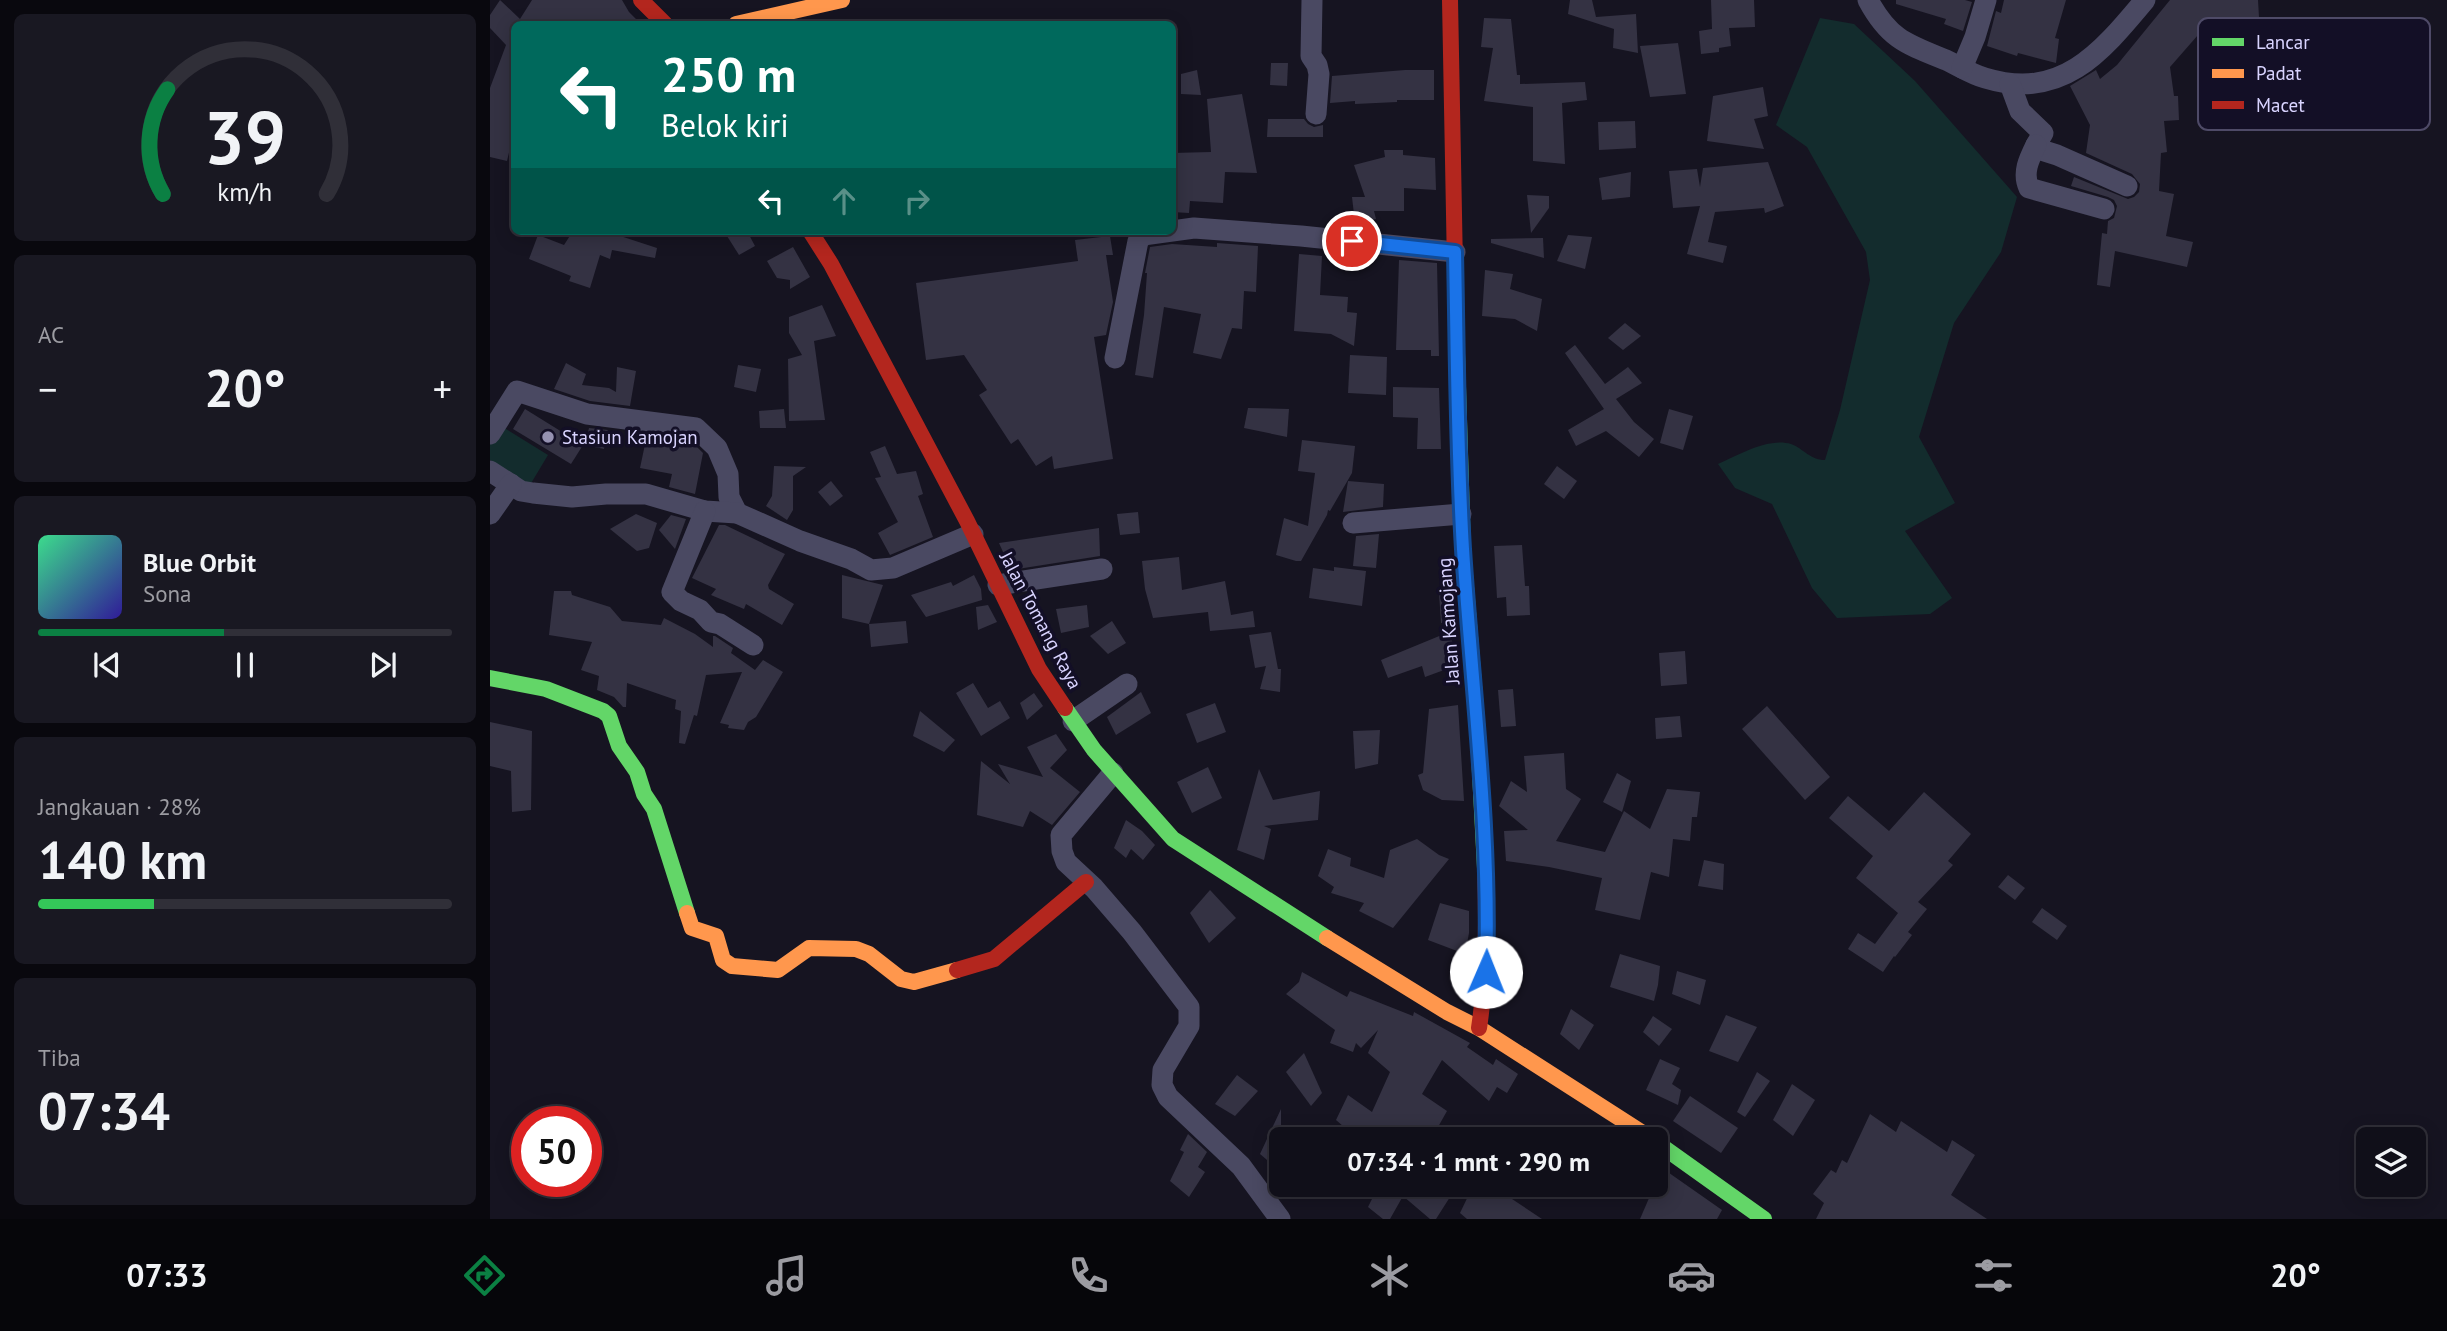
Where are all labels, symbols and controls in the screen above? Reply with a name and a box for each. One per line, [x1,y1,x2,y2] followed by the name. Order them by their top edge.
[2198,18,2430,130] legend
[2256,30,2310,54] text: Lancar
[661,42,796,106] text: 250 m
[546,49,637,140] icon: left
[2256,61,2302,85] text: Padat
[204,90,286,184] text: 39
[2256,93,2305,117] text: Macet
[661,104,789,146] text: Belok kiri
[218,175,272,207] text: km/h
[752,182,790,220] icon: left
[825,182,863,220] icon: ahead
[898,182,936,220] icon: right
[1322,211,1382,271] pin
[1333,222,1371,260] icon: arrive
[38,320,64,349] text: AC
[204,354,286,421] text: 20°
[38,364,57,413] text: −
[433,364,452,413] text: +
[562,425,698,449] place label: Stasiun Kamojan
[540,429,556,445] marker: Stasiun Kamojan
[143,546,256,579] text: Blue Orbit
[994,546,1087,693] street label: Jalan Tomang Raya
[1432,557,1464,686] street label: Jalan Kamojang
[143,579,192,608] text: Sona
[88,646,126,684] icon: previous
[226,646,264,684] icon: pause
[364,646,402,684] icon: next
[38,792,201,821] text: Jangkauan · 28%
[38,826,207,893] text: 140 km
[1449,935,1523,1009] position arrow
[38,1043,81,1072] text: Tiba
[38,1077,170,1144] text: 07:34
[511,1106,602,1197] speed limit sign: 50
[2356,1127,2426,1197] map controls
[2356,1127,2426,1197] button: layers
[1347,1145,1590,1178] text: 07:34 · 1 mnt · 290 m
[460,1251,509,1300] icon: directions
[762,1251,811,1300] icon: music
[1064,1251,1113,1300] icon: phone
[1365,1251,1414,1300] icon: climate
[1667,1251,1716,1300] icon: car
[1969,1251,2018,1300] icon: filters
[126,1254,208,1296] text: 07:33
[2270,1254,2321,1296] text: 20°

